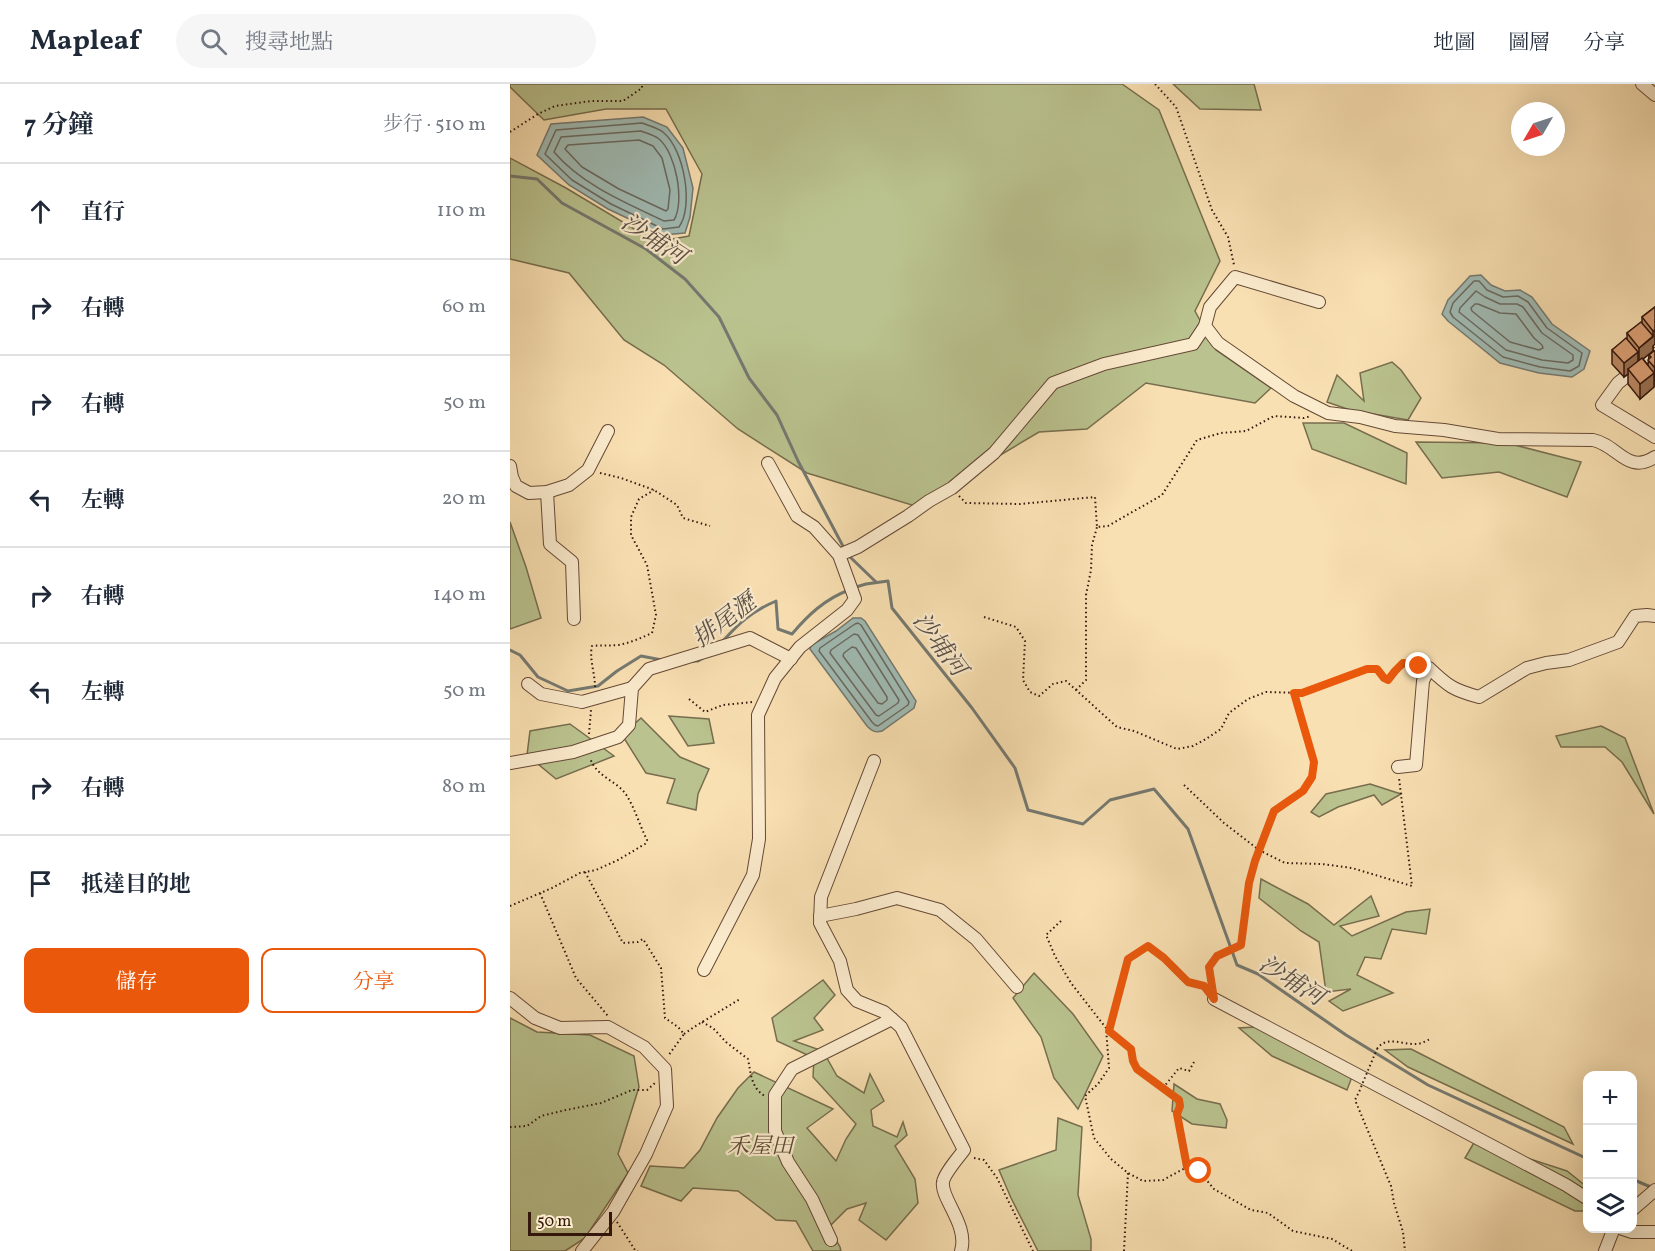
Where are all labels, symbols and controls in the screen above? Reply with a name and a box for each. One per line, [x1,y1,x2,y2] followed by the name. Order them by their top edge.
[176,14,596,68] search box
[30,22,140,61] text: Mapleaf
[197,25,230,58] icon: search
[245,28,333,59] text: 搜尋地點
[1433,29,1475,58] text: 地圖
[1508,29,1550,58] text: 圖層
[1583,29,1625,58] text: 分享
[1511,102,1565,156] north arrow
[24,108,94,144] text: 7 分鐘
[383,111,486,139] text: 步行 · 510 m
[24,195,57,228] icon: ahead
[437,197,486,225] text: 110 m
[81,198,125,229] text: 直行
[613,207,696,277] water label: 沙埔河
[24,291,57,324] icon: right
[442,293,486,321] text: 60 m
[81,294,125,325] text: 右轉
[24,387,57,420] icon: right
[443,389,486,417] text: 50 m
[81,390,125,421] text: 右轉
[24,483,57,516] icon: left
[442,485,486,513] text: 20 m
[81,486,125,517] text: 左轉
[24,579,57,612] icon: right
[433,581,486,609] text: 140 m
[81,582,125,613] text: 右轉
[686,584,767,657] water label: 排尾瀝
[903,606,976,687] water label: 沙埔河
[1405,652,1431,678] route end
[24,675,57,708] icon: left
[443,677,486,705] text: 50 m
[81,678,125,709] text: 左轉
[24,771,57,804] icon: right
[442,773,486,801] text: 80 m
[81,774,125,805] text: 右轉
[24,867,57,900] icon: arrive
[81,870,191,901] text: 抵達目的地
[24,948,249,1013] button: 儲存
[261,948,486,1013] button: 分享
[1251,948,1334,1017] water label: 沙埔河
[1583,1071,1637,1233] map controls
[1583,1071,1637,1125] button: +
[1583,1125,1637,1179] button: −
[727,1132,796,1163] park label: 禾屋田
[1185,1157,1211,1183] route start
[1583,1179,1637,1233] button: layers
[528,1209,612,1236] scale bar
[537,1211,571,1233] text: 50 m

